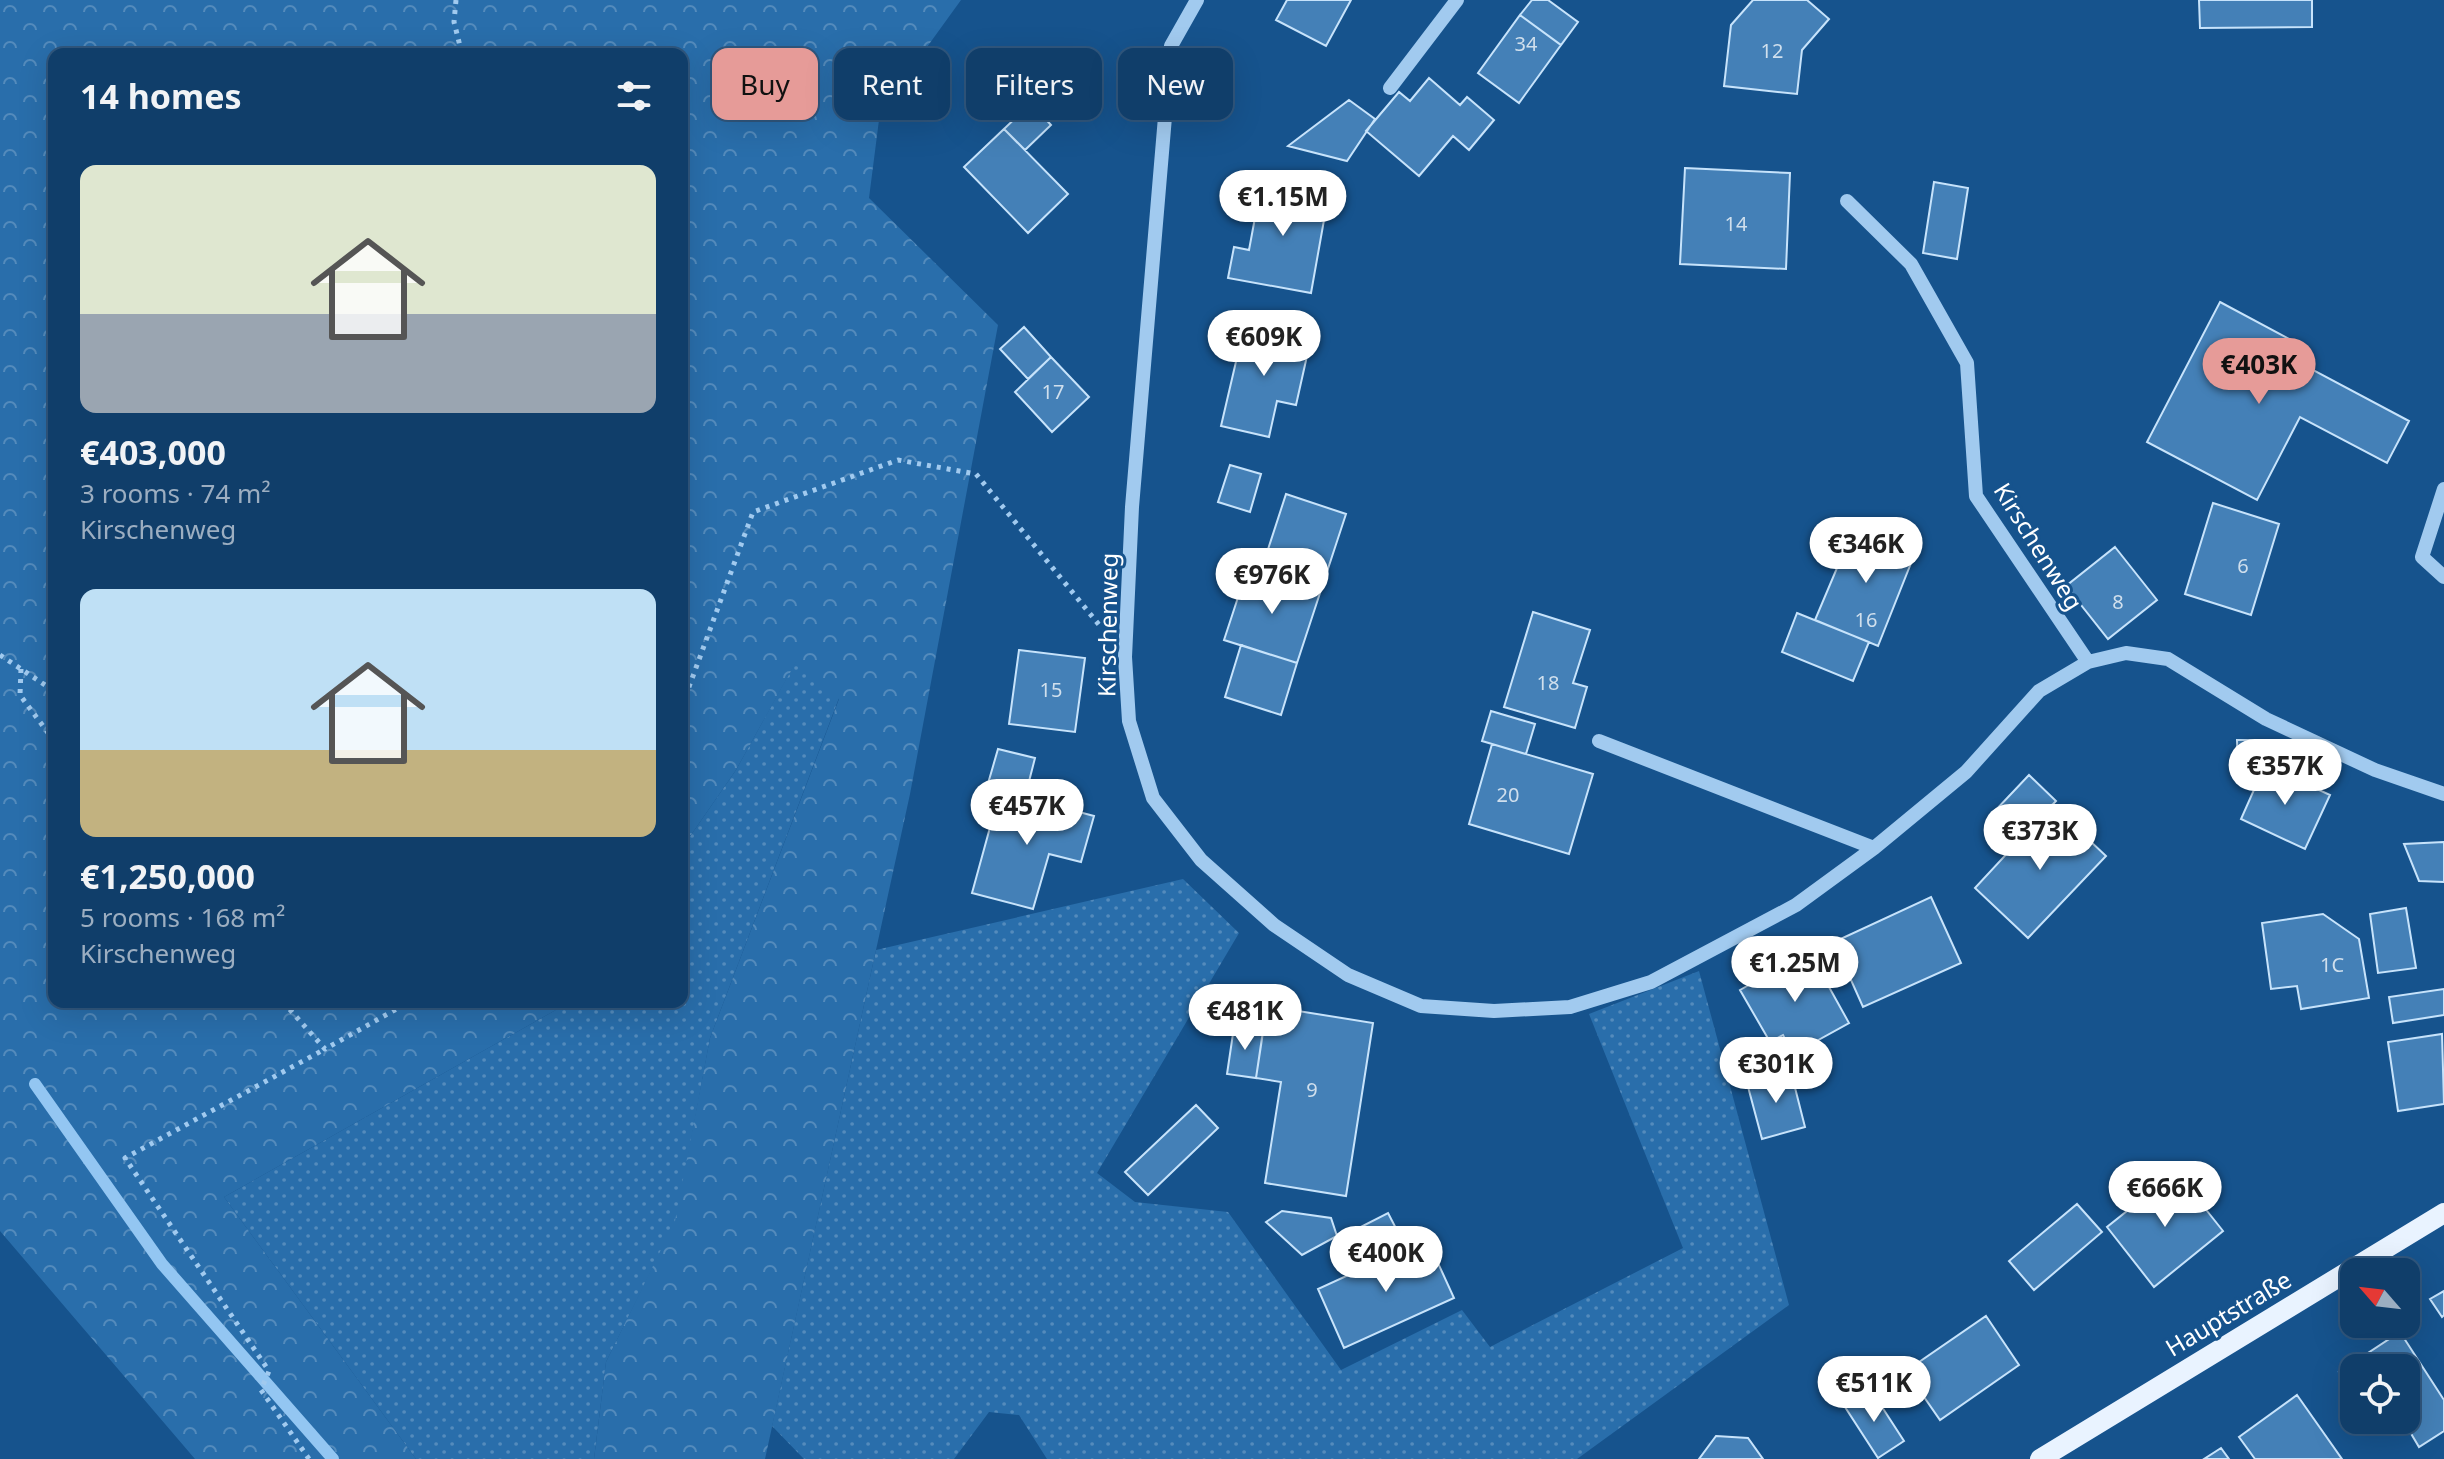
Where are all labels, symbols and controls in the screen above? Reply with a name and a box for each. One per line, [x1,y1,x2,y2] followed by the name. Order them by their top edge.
[1515,30,1538,57] house number: 34
[1761,37,1783,64] house number: 12
[712,48,818,120] chip: Buy
[834,48,950,120] chip: Rent
[966,48,1102,120] chip: Filters
[1118,48,1233,120] chip: New
[80,73,242,119] text: 14 homes
[612,74,656,118] icon: filters
[1218,170,1348,238] pin: €1.15M
[1237,178,1329,214] text: €1.15M
[1725,210,1748,237] house number: 14
[296,217,440,361] icon: home
[1208,310,1320,378] pin: €609K
[1226,318,1302,354] text: €609K
[2203,338,2315,406] pin: €403K
[2221,346,2297,382] text: €403K
[1042,378,1064,405] house number: 17
[80,429,226,475] text: €403,000
[80,475,270,511] text: 3 rooms · 74 m²
[1987,476,2091,616] street label: Kirschenweg
[80,511,236,547] text: Kirschenweg
[1810,517,1922,585] pin: €346K
[1828,525,1904,561] text: €346K
[1216,548,1328,616] pin: €976K
[2237,552,2249,579] house number: 6
[1089,553,1125,697] street label: Kirschenweg
[1234,556,1310,592] text: €976K
[2112,588,2124,615] house number: 8
[1855,606,1877,633] house number: 16
[296,641,440,785] icon: home
[1537,669,1559,696] house number: 18
[1040,676,1062,703] house number: 15
[2229,739,2341,807] pin: €357K
[2247,747,2323,783] text: €357K
[971,779,1083,847] pin: €457K
[1497,781,1519,808] house number: 20
[989,787,1065,823] text: €457K
[1984,804,2096,872] pin: €373K
[2002,812,2078,848] text: €373K
[80,853,255,899] text: €1,250,000
[80,899,285,935] text: 5 rooms · 168 m²
[80,935,236,971] text: Kirschenweg
[1730,936,1860,1004] pin: €1.25M
[1749,944,1841,980] text: €1.25M
[2320,951,2344,978] house number: 1C
[1189,984,1301,1052] pin: €481K
[1207,992,1283,1028] text: €481K
[1720,1037,1832,1105] pin: €301K
[1738,1045,1814,1081] text: €301K
[1306,1076,1318,1103] house number: 9
[2109,1161,2221,1229] pin: €666K
[2127,1169,2203,1205] text: €666K
[1330,1226,1442,1294] pin: €400K
[1348,1234,1424,1270] text: €400K
[2340,1258,2420,1338] north arrow
[2340,1258,2420,1434] map controls
[2159,1262,2297,1364] street label: Hauptstraße
[2340,1354,2420,1434] button: locate
[1818,1356,1930,1424] pin: €511K
[1836,1364,1912,1400] text: €511K

